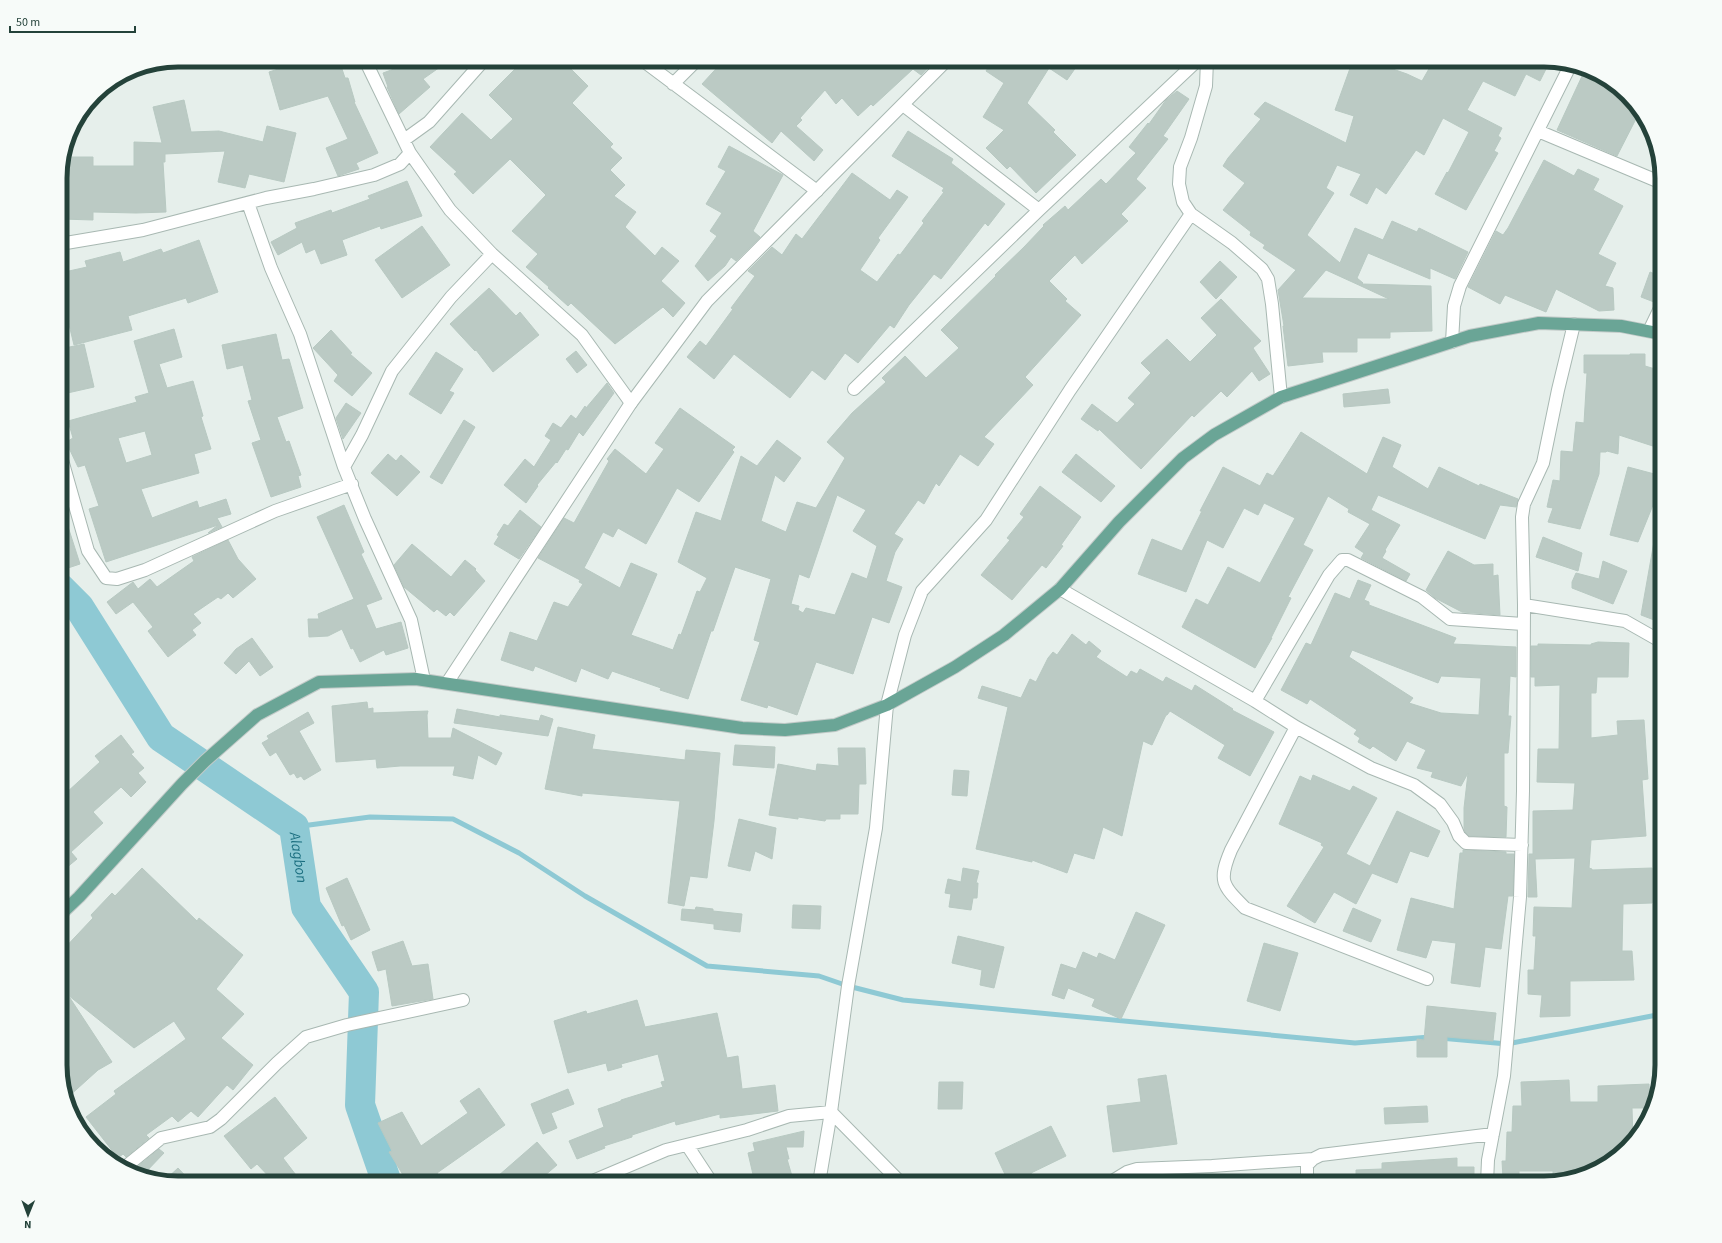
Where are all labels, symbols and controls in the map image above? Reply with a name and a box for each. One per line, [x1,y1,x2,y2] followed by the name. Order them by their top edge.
[10,8,135,34] scale bar
[16,14,40,31] text: 50 m
[284,830,312,884] water label: Alagbon
[8,1195,48,1235] north arrow
[24,1217,32,1232] text: N

